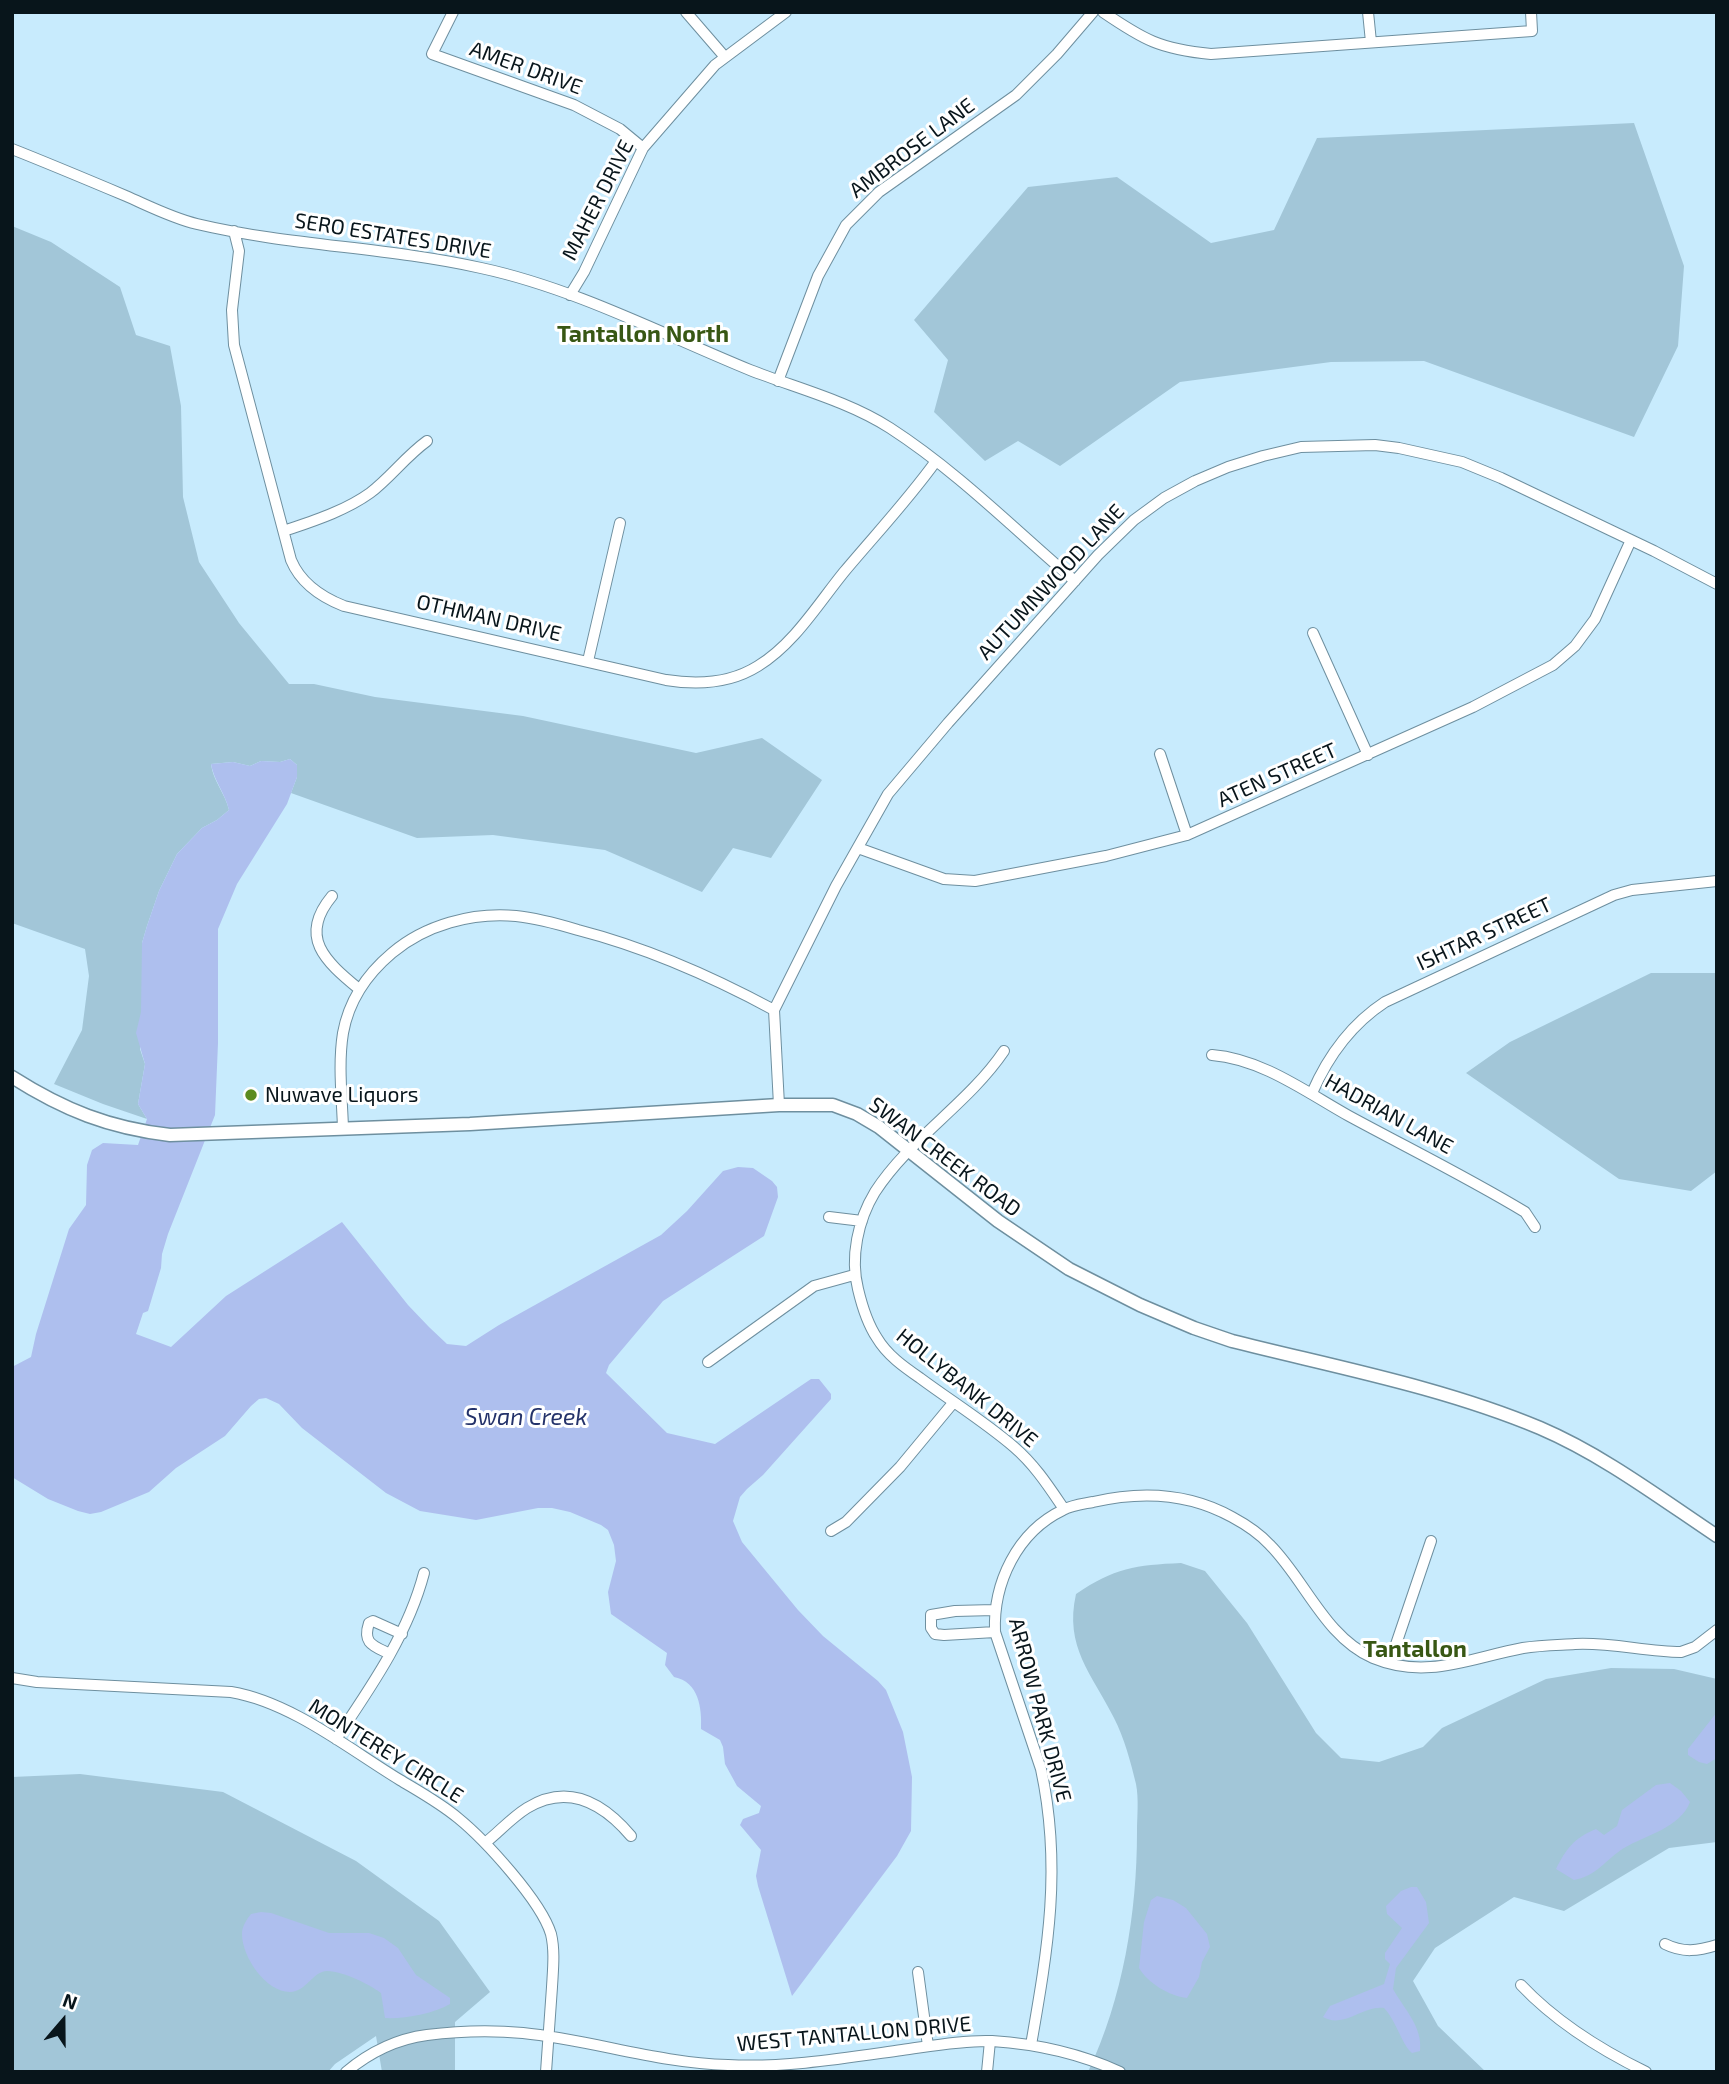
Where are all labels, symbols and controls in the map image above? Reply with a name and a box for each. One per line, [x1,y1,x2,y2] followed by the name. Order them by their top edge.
[466,36,586,100] street label: AMER DRIVE
[844,93,980,203] street label: AMBROSE LANE
[557,136,639,264] street label: MAHER DRIVE
[293,208,493,264] street label: SERO ESTATES DRIVE
[557,320,729,348] district label: Tantallon North
[972,499,1130,665] street label: AUTUMNWOOD LANE
[414,589,564,647] street label: OTHMAN DRIVE
[1213,737,1341,813] street label: ATEN STREET
[1413,892,1555,976] street label: ISHTAR STREET
[1321,1068,1457,1160] street label: HADRIAN LANE
[265,1082,418,1108] place label: Nuwave Liquors
[243,1087,259,1103] marker: Nuwave Liquors
[864,1092,1026,1222] street label: SWAN CREEK ROAD
[891,1323,1043,1453] street label: HOLLYBANK DRIVE
[465,1403,587,1431] water label: Swan Creek
[1003,1615,1077,1805] street label: ARROW PARK DRIVE
[1363,1635,1467,1663] district label: Tantallon
[304,1693,468,1809] street label: MONTEREY CIRCLE
[28,1986,98,2056] north arrow
[60,1988,81,2014] text: N
[736,2011,972,2057] street label: WEST TANTALLON DRIVE

